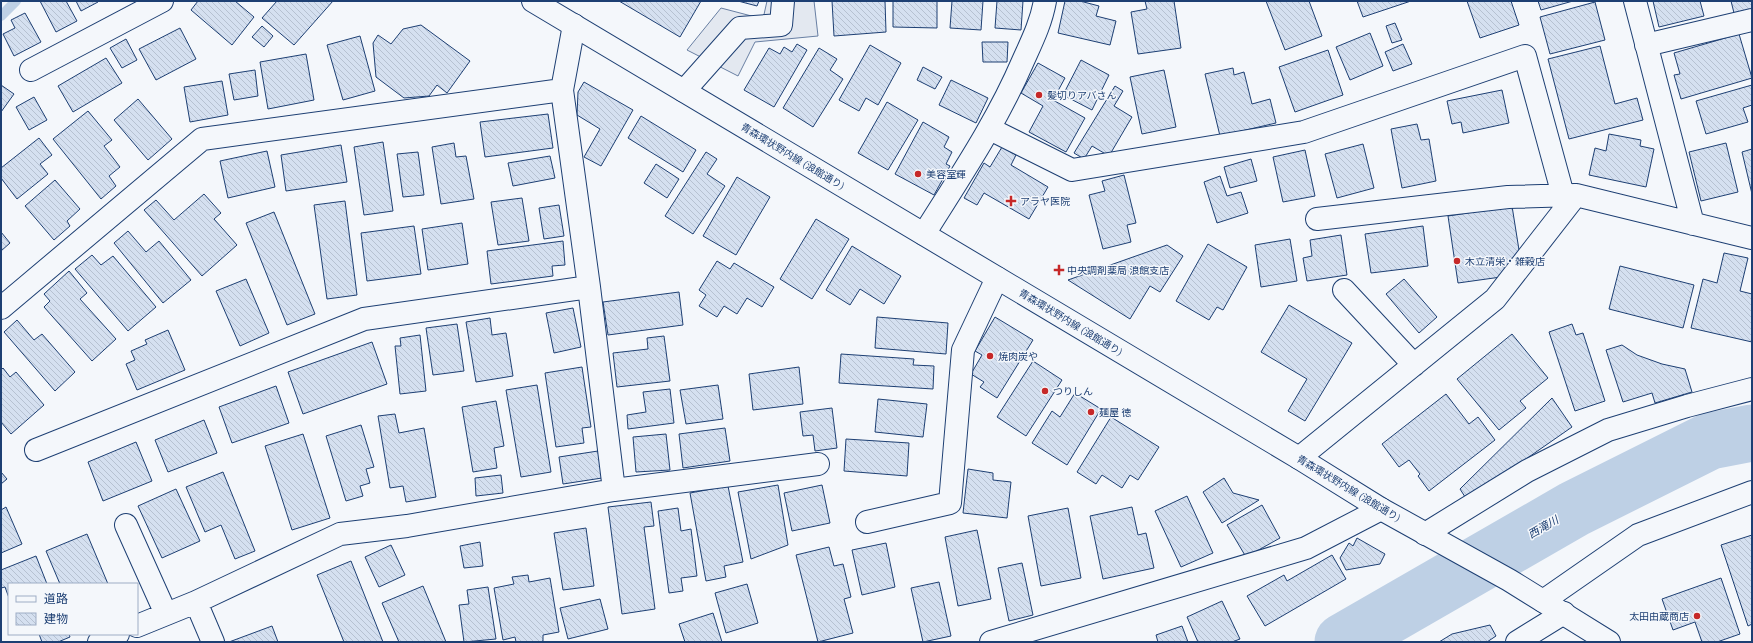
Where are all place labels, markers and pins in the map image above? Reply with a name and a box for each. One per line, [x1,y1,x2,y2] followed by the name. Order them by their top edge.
[1047,89,1117,102] place label: 髪切りアバさん
[1034,90,1044,100] marker: 髪切りアバさん
[926,168,966,181] place label: 美容室輝
[913,169,923,179] marker: 美容室輝
[1005,195,1017,207] marker: アラヤ医院
[1020,195,1070,208] place label: アラヤ医院
[1465,255,1545,268] place label: 木立清栄・雑穀店
[1452,256,1462,266] marker: 木立清栄・雑穀店
[1067,264,1169,277] place label: 中央調剤薬局 浪館支店
[1054,265,1064,275] marker: 中央調剤薬局 浪館支店
[998,350,1038,363] place label: 焼肉炭や
[985,351,995,361] marker: 焼肉炭や
[1053,385,1093,398] place label: つりしん
[1040,386,1050,396] marker: つりしん
[1099,406,1131,419] place label: 麺屋 徳
[1086,407,1096,417] marker: 麺屋 徳
[1629,610,1689,623] place label: 太田由蔵商店
[1692,611,1702,621] marker: 太田由蔵商店

